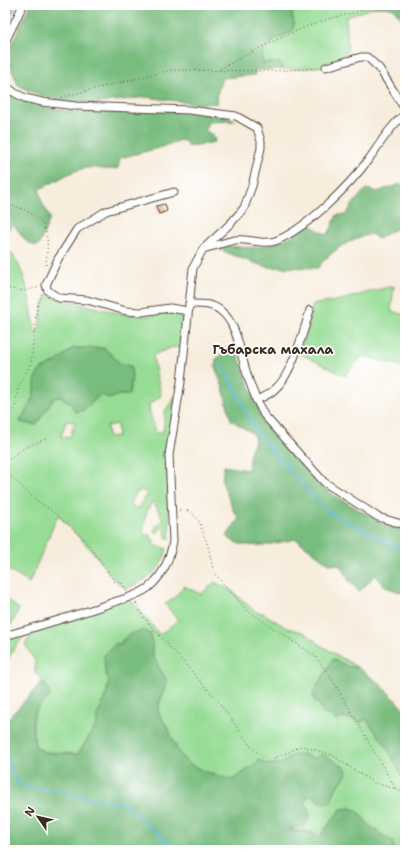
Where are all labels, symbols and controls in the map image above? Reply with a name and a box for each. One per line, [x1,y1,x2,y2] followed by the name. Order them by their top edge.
[213,341,334,358] district label: Гъбарска махала
[18,797,58,837] north arrow
[21,804,39,819] text: N

